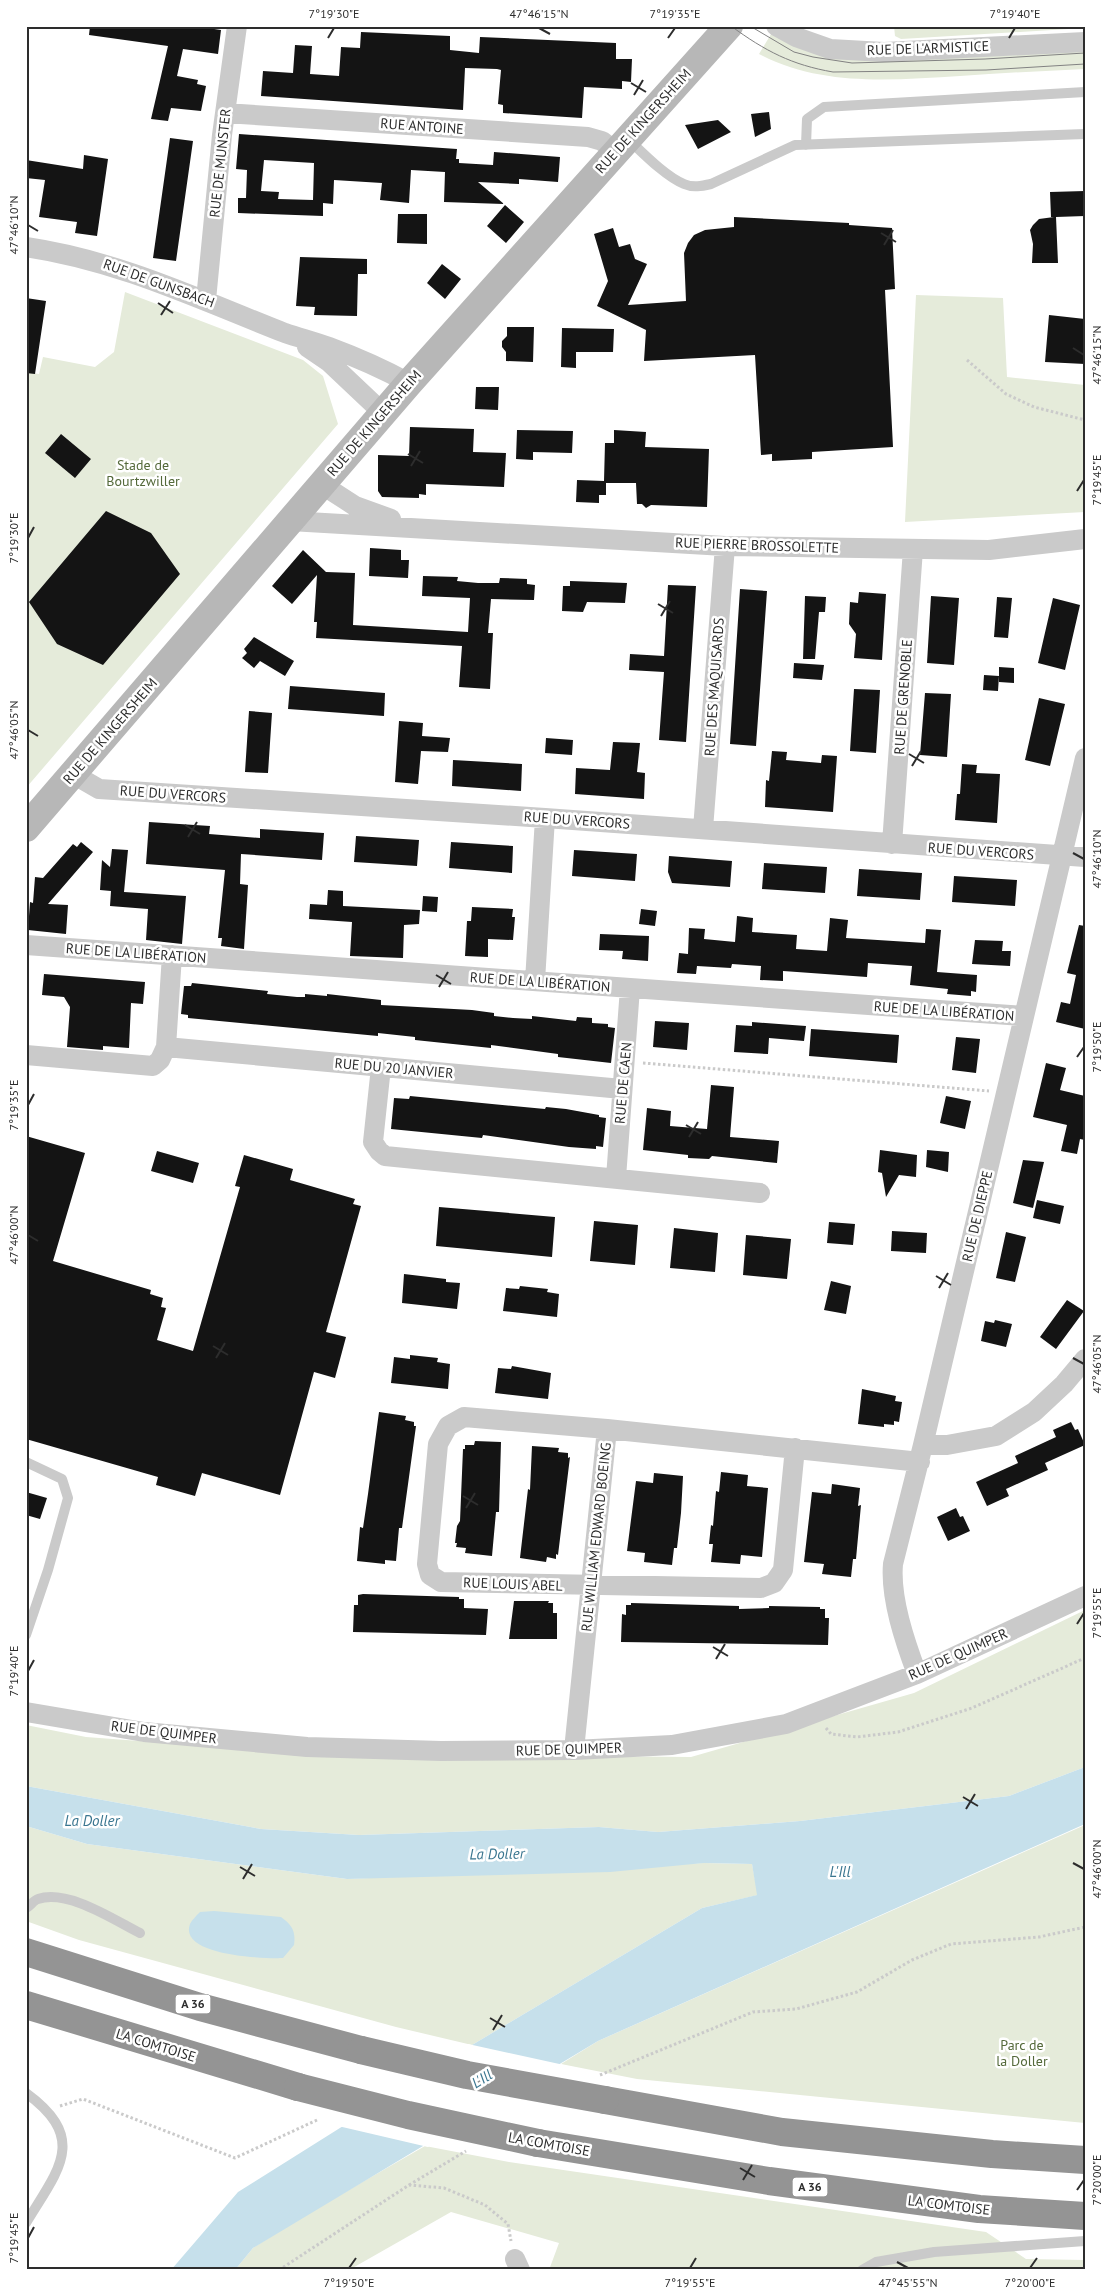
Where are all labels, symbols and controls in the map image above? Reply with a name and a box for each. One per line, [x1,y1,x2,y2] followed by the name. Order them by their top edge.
[309,6,359,21] text: 7°19'30"E
[509,6,569,21] text: 47°46'15"N
[650,6,700,21] text: 7°19'35"E
[990,6,1040,21] text: 7°19'40"E
[867,37,989,59] street label: RUE DE L'ARMISTICE
[591,65,695,177] street label: RUE DE KINGERSHEIM
[205,107,235,219] street label: RUE DE MUNSTER
[380,114,464,138] street label: RUE ANTOINE
[6,195,21,255] text: 47°46'10"N
[101,255,217,311] street label: RUE DE GUNSBACH
[1089,325,1104,385] text: 47°46'15"N
[323,366,425,480] street label: RUE DE KINGERSHEIM
[1089,455,1104,505] text: 7°19'45"E
[106,456,180,490] park label: Stade de Bourtzwiller
[6,513,21,563] text: 7°19'30"E
[675,533,839,557] street label: RUE PIERRE BROSSOLETTE
[700,617,728,757] street label: RUE DES MAQUISARDS
[890,639,916,755] street label: RUE DE GRENOBLE
[59,674,161,788] street label: RUE DE KINGERSHEIM
[6,700,21,760] text: 47°46'05"N
[119,781,227,807] street label: RUE DU VERCORS
[523,807,631,833] street label: RUE DU VERCORS
[1089,829,1104,889] text: 47°46'10"N
[927,838,1035,864] street label: RUE DU VERCORS
[65,939,207,967] street label: RUE DE LA LIBÉRATION
[469,968,611,996] street label: RUE DE LA LIBÉRATION
[873,997,1015,1025] street label: RUE DE LA LIBÉRATION
[1089,1022,1104,1072] text: 7°19'50"E
[610,1041,636,1125] street label: RUE DE CAEN
[334,1054,454,1082] street label: RUE DU 20 JANVIER
[6,1080,21,1130] text: 7°19'35"E
[958,1169,996,1263] street label: RUE DE DIEPPE
[6,1205,21,1265] text: 47°46'00"N
[1089,1334,1104,1394] text: 47°46'05"N
[577,1442,615,1632] street label: RUE WILLIAM EDWARD BOEING
[463,1573,563,1595] street label: RUE LOUIS ABEL
[1089,1588,1104,1638] text: 7°19'55"E
[906,1624,1010,1684] street label: RUE DE QUIMPER
[6,1646,21,1696] text: 7°19'40"E
[110,1717,218,1747] street label: RUE DE QUIMPER
[515,1738,623,1760] street label: RUE DE QUIMPER
[65,1811,121,1830] water label: La Doller
[1089,1839,1104,1899] text: 47°46'00"N
[469,1844,526,1863] water label: La Doller
[830,1862,850,1881] water label: L'Ill
[176,1995,210,2014] road number: A 36
[114,2024,198,2066] street label: LA COMTOISE
[996,2036,1048,2070] park label: Parc de la Doller
[468,2065,496,2092] water label: L'Ill
[507,2128,591,2160] street label: LA COMTOISE
[1089,2155,1104,2205] text: 7°20'00"E
[792,2178,828,2196] road number: A 36
[907,2191,991,2219] street label: LA COMTOISE
[6,2213,21,2263] text: 7°19'45"E
[324,2275,374,2290] text: 7°19'50"E
[665,2275,715,2290] text: 7°19'55"E
[878,2275,938,2290] text: 47°45'55"N
[1005,2275,1055,2290] text: 7°20'00"E

